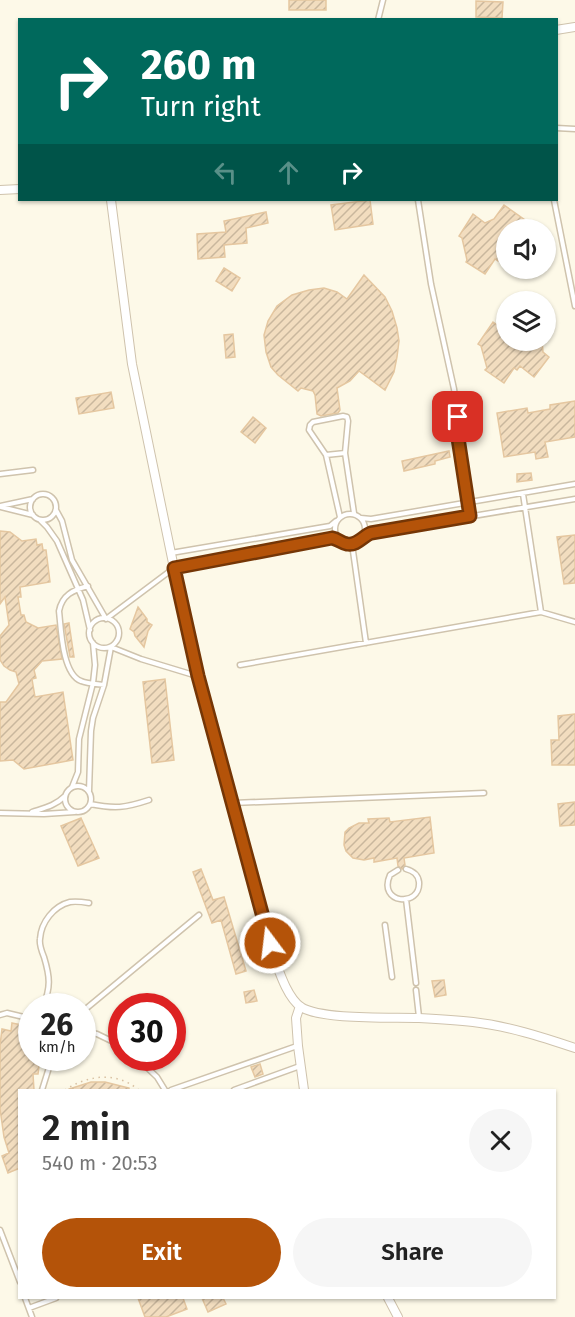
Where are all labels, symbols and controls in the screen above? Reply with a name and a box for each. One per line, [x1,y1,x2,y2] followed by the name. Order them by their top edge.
[141,40,256,90] text: 260 m
[42,42,120,120] icon: right
[141,91,261,123] text: Turn right
[209,156,242,189] icon: left
[272,156,305,189] icon: ahead
[335,156,368,189] icon: right
[496,219,556,351] map controls
[496,219,556,279] button: sound
[496,291,556,351] button: layers
[432,391,483,442] pin
[441,400,474,433] icon: arrive
[238,911,302,975] position arrow
[108,993,186,1071] speed limit sign: 30
[41,1007,73,1043] text: 26
[38,1038,76,1056] text: km/h
[42,1106,131,1150] text: 2 min
[469,1109,532,1172] button: close
[42,1151,157,1175] text: 540 m · 20:53
[42,1218,281,1287] button: Exit
[293,1218,532,1287] button: Share

